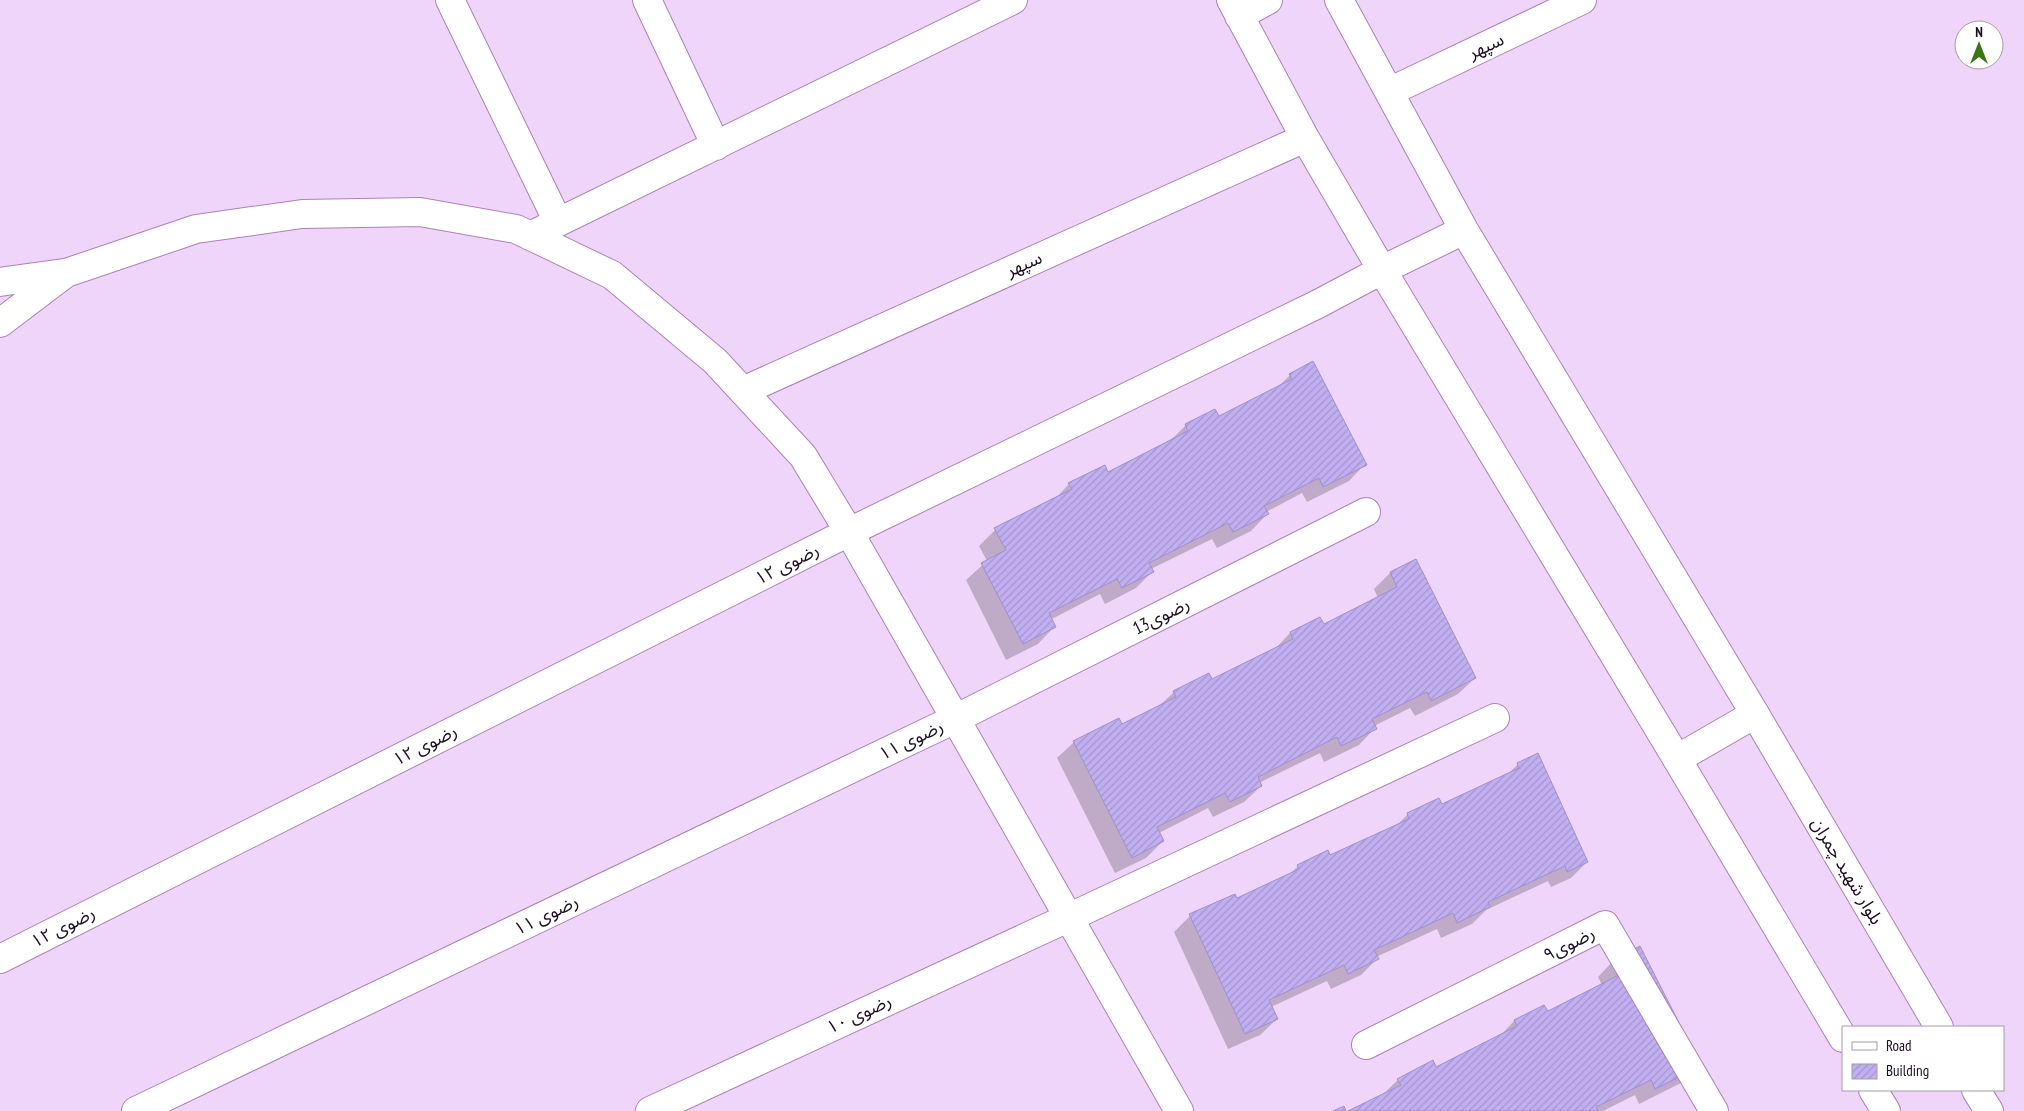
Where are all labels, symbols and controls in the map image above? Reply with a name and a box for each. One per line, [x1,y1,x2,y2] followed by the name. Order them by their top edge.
[1954,20,2004,70] north arrow
[1975,23,1983,41] text: N
[1463,27,1508,64] street label: سپهر
[1001,245,1045,282] street label: سپهر
[751,538,823,589] street label: رضوی ۱۲
[1129,592,1193,640] street label: رضوی13
[875,714,947,765] street label: رضوی ۱۱
[389,719,461,770] street label: رضوی ۱۲
[1806,813,1888,929] street label: بلوار شهید چمران
[510,889,582,940] street label: رضوی ۱۱
[27,901,99,952] street label: رضوی ۱۲
[1539,921,1598,966] street label: رضوی۹
[823,989,895,1039] street label: رضوی ۱۰
[1842,1026,2004,1091] legend
[1886,1036,1912,1055] text: Road
[1886,1061,1929,1080] text: Building

